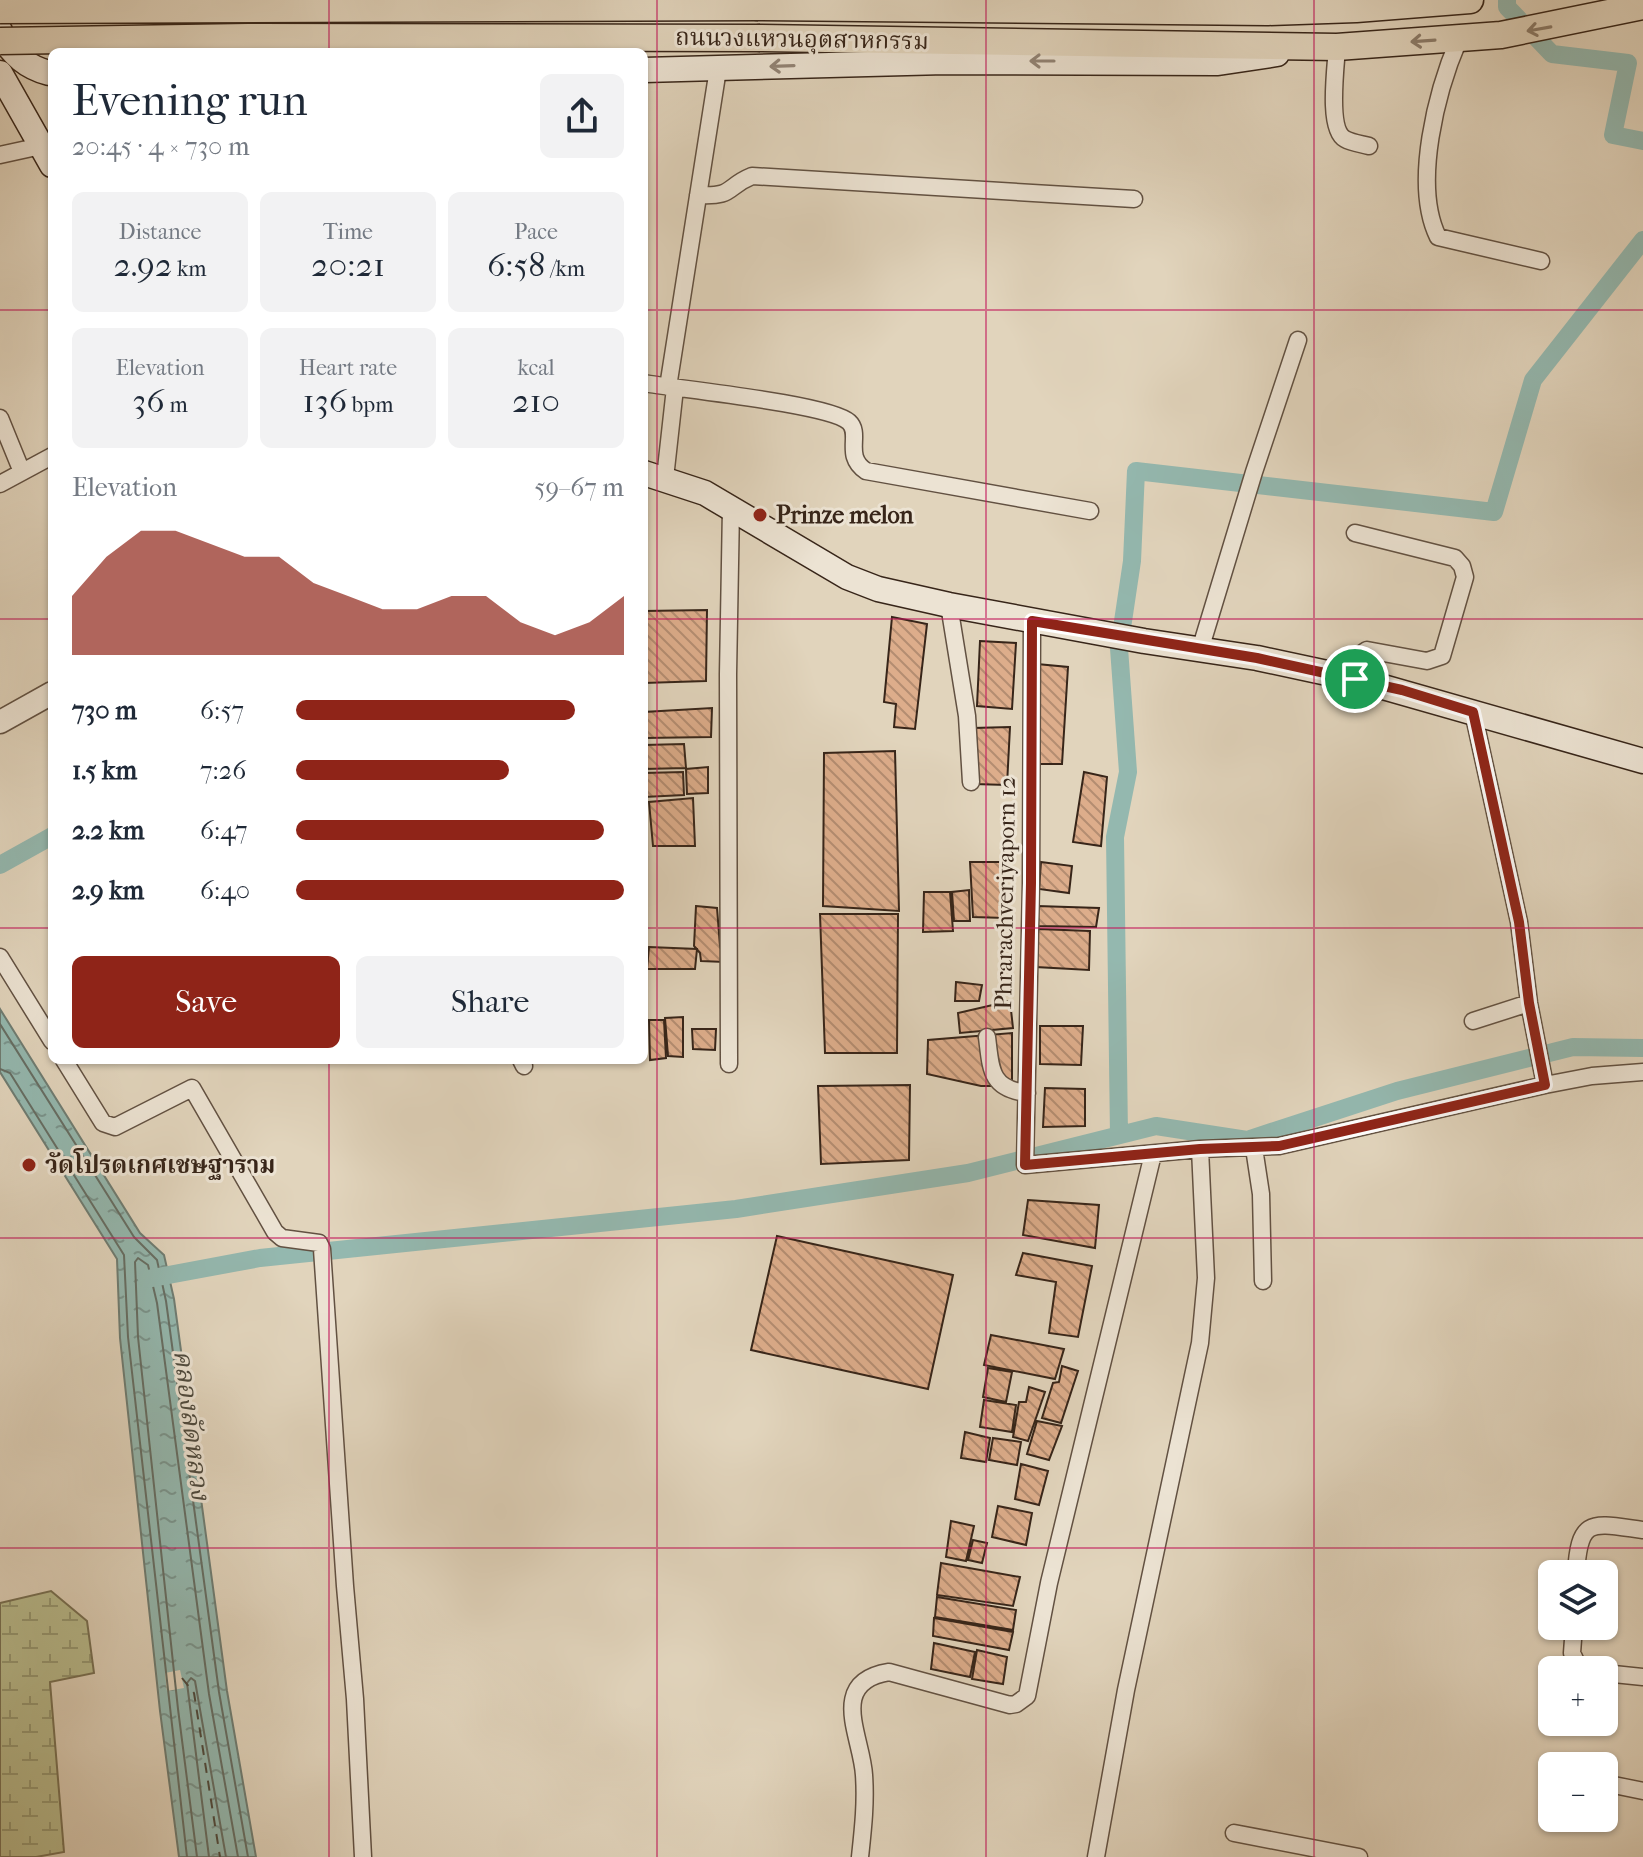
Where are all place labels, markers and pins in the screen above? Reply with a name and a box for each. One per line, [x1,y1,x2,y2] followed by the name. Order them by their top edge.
[776,501,914,529] place label: Prinze melon
[751,506,769,524] marker: Prinze melon
[1321,645,1389,713] pin
[45,1148,275,1180] place label: วัดโปรดเกศเชษฐาราม
[20,1156,38,1174] marker: วัดโปรดเกศเชษฐาราม

